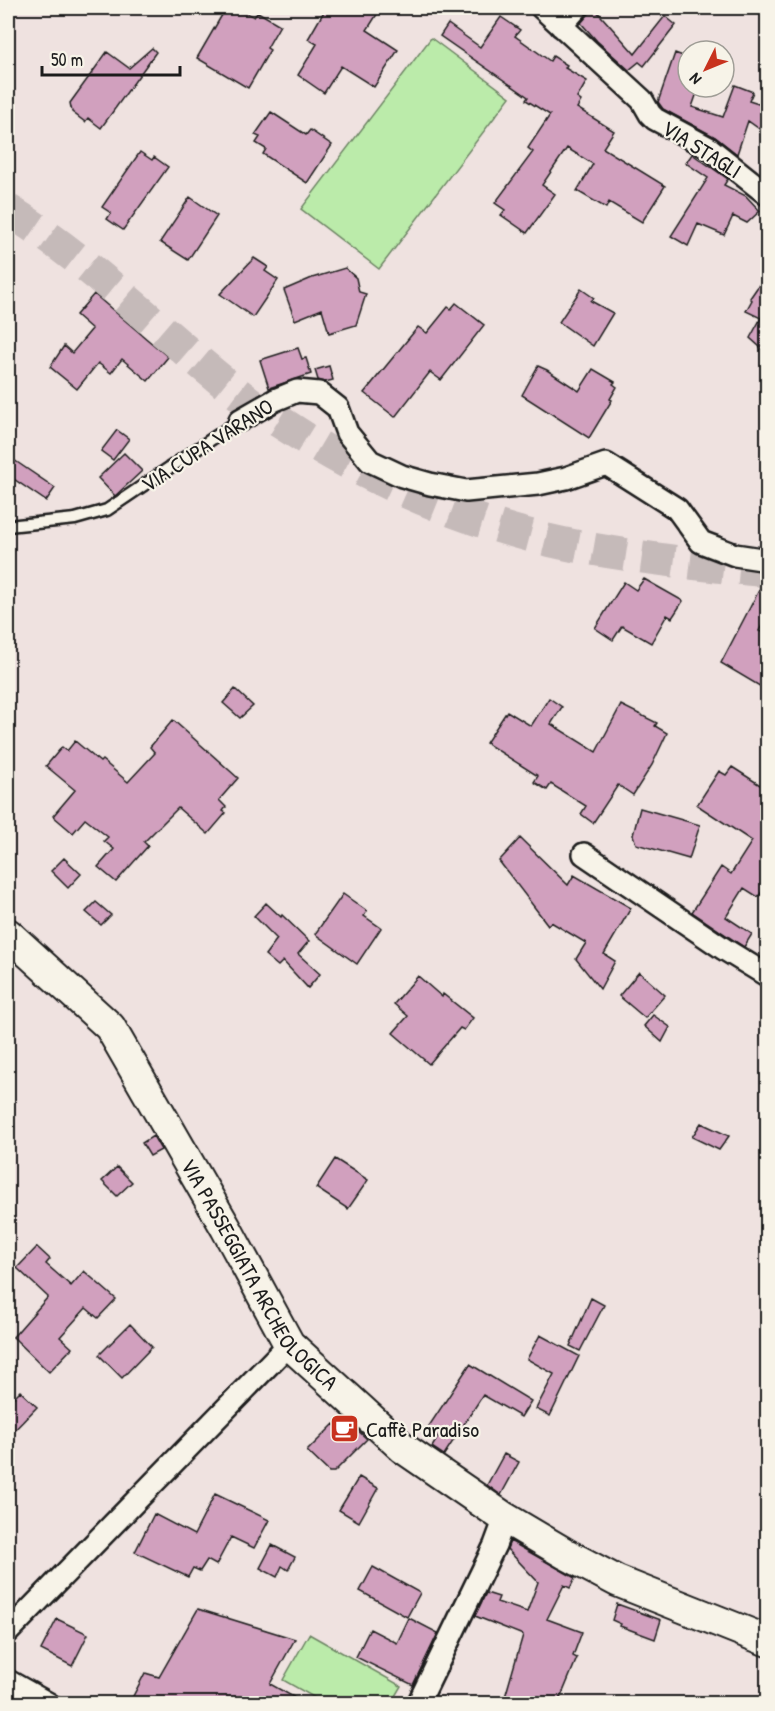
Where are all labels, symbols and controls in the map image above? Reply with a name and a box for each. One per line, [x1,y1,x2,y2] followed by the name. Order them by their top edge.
[42,39,180,77] scale bar
[676,39,736,99] north arrow
[51,47,83,72] text: 50 m
[684,68,706,90] text: N
[657,113,747,185] street label: VIA STAGLI
[135,391,279,499] street label: VIA CUPA VARANO
[174,1153,345,1397] street label: VIA PASSEGGIATA ARCHEOLOGICA
[329,1413,361,1445] cafe icon: Caffè Paradiso
[366,1414,479,1444] place label: Caffè Paradiso

